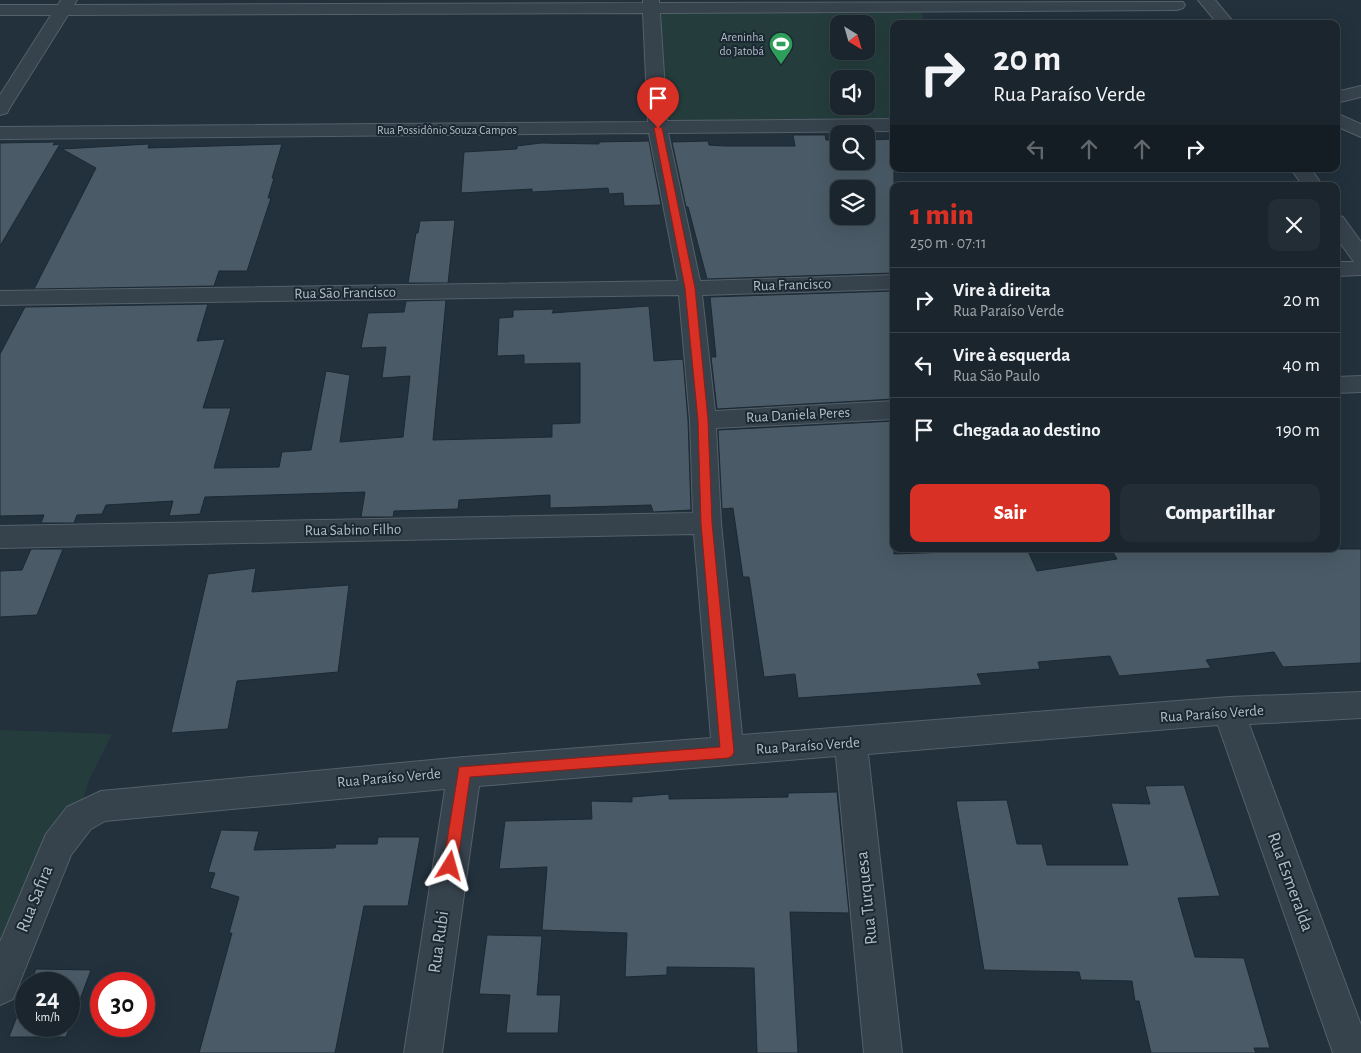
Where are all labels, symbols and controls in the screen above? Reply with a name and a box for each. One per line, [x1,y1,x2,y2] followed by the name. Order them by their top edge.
[830,15,875,60] north arrow
[830,15,875,225] map controls
[720,31,764,57] place label: Areninha do Jatobá
[768,31,794,65] sports icon: Areninha do Jatobá
[910,40,975,105] icon: right
[993,42,1061,77] text: 20 m
[830,70,875,115] button: sound
[637,77,679,128] pin
[993,83,1146,105] text: Rua Paraíso Verde
[644,84,672,112] icon: arrive
[377,124,517,136] street label: Rua Possidônio Souza Campos
[830,125,875,170] button: search
[1022,135,1050,163] icon: left
[1075,135,1103,163] icon: ahead
[1128,135,1156,163] icon: ahead
[1181,135,1209,163] icon: right
[830,180,875,225] button: layers
[1268,199,1320,251] button: close
[910,200,974,230] text: 1 min
[910,235,987,251] text: 250 m · 07:11
[753,276,831,294] street label: Rua Francisco
[953,281,1051,300] text: Vire à direita
[294,285,396,301] street label: Rua São Francisco
[910,286,938,314] icon: right
[1283,291,1320,310] text: 20 m
[953,303,1064,319] text: Rua Paraíso Verde
[953,346,1070,365] text: Vire à esquerda
[910,351,938,379] icon: left
[1282,356,1320,375] text: 40 m
[953,368,1040,384] text: Rua São Paulo
[746,405,850,425] street label: Rua Daniela Peres
[910,416,938,444] icon: arrive
[953,421,1101,440] text: Chegada ao destino
[1276,421,1320,440] text: 190 m
[910,484,1110,542] button: Sair
[1120,484,1320,542] button: Compartilhar
[305,522,401,538] street label: Rua Sabino Filho
[1160,703,1265,725] street label: Rua Paraíso Verde
[756,735,861,757] street label: Rua Paraíso Verde
[336,766,442,790] street label: Rua Paraíso Verde
[1264,830,1316,934] street label: Rua Esmeralda
[423,839,475,891] position arrow
[853,850,881,946] street label: Rua Turquesa
[13,863,57,935] street label: Rua Safira
[426,910,452,974] street label: Rua Rubi
[90,972,155,1037] speed limit sign: 30
[35,986,60,1011] text: 24
[35,1011,60,1023] text: km/h

